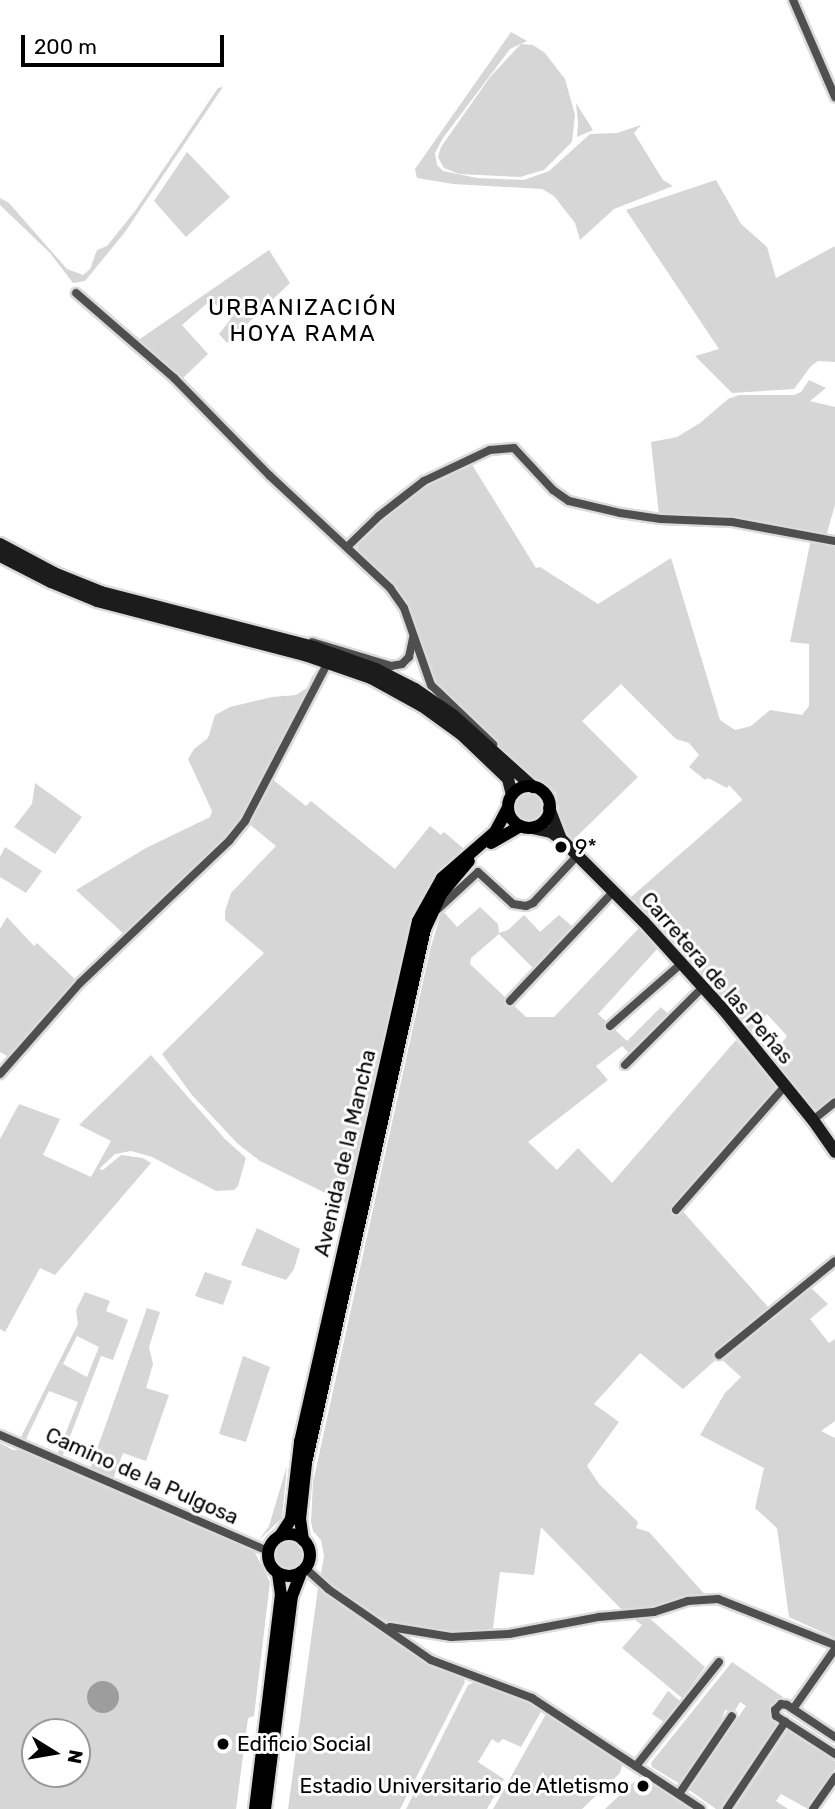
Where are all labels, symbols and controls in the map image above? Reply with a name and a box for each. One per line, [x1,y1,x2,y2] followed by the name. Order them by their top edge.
[24,21,228,65] scale bar
[34,34,97,59] text: 200 m
[209,293,397,347] district label: URBANIZACIÓN HOYA RAMA
[575,834,597,860] place label: 9*
[553,839,569,855] marker: 9*
[635,887,799,1069] street label: Carretera de las Peñas
[309,1047,381,1259] street label: Avenida de la Mancha
[42,1422,242,1530] street label: Camino de la Pulgosa
[21,1718,91,1788] north arrow
[237,1731,371,1757] place label: Edificio Social
[215,1736,231,1752] marker: Edificio Social
[63,1748,88,1766] text: N
[299,1773,629,1799] place label: Estadio Universitario de Atletismo
[635,1778,651,1794] marker: Estadio Universitario de Atletismo

